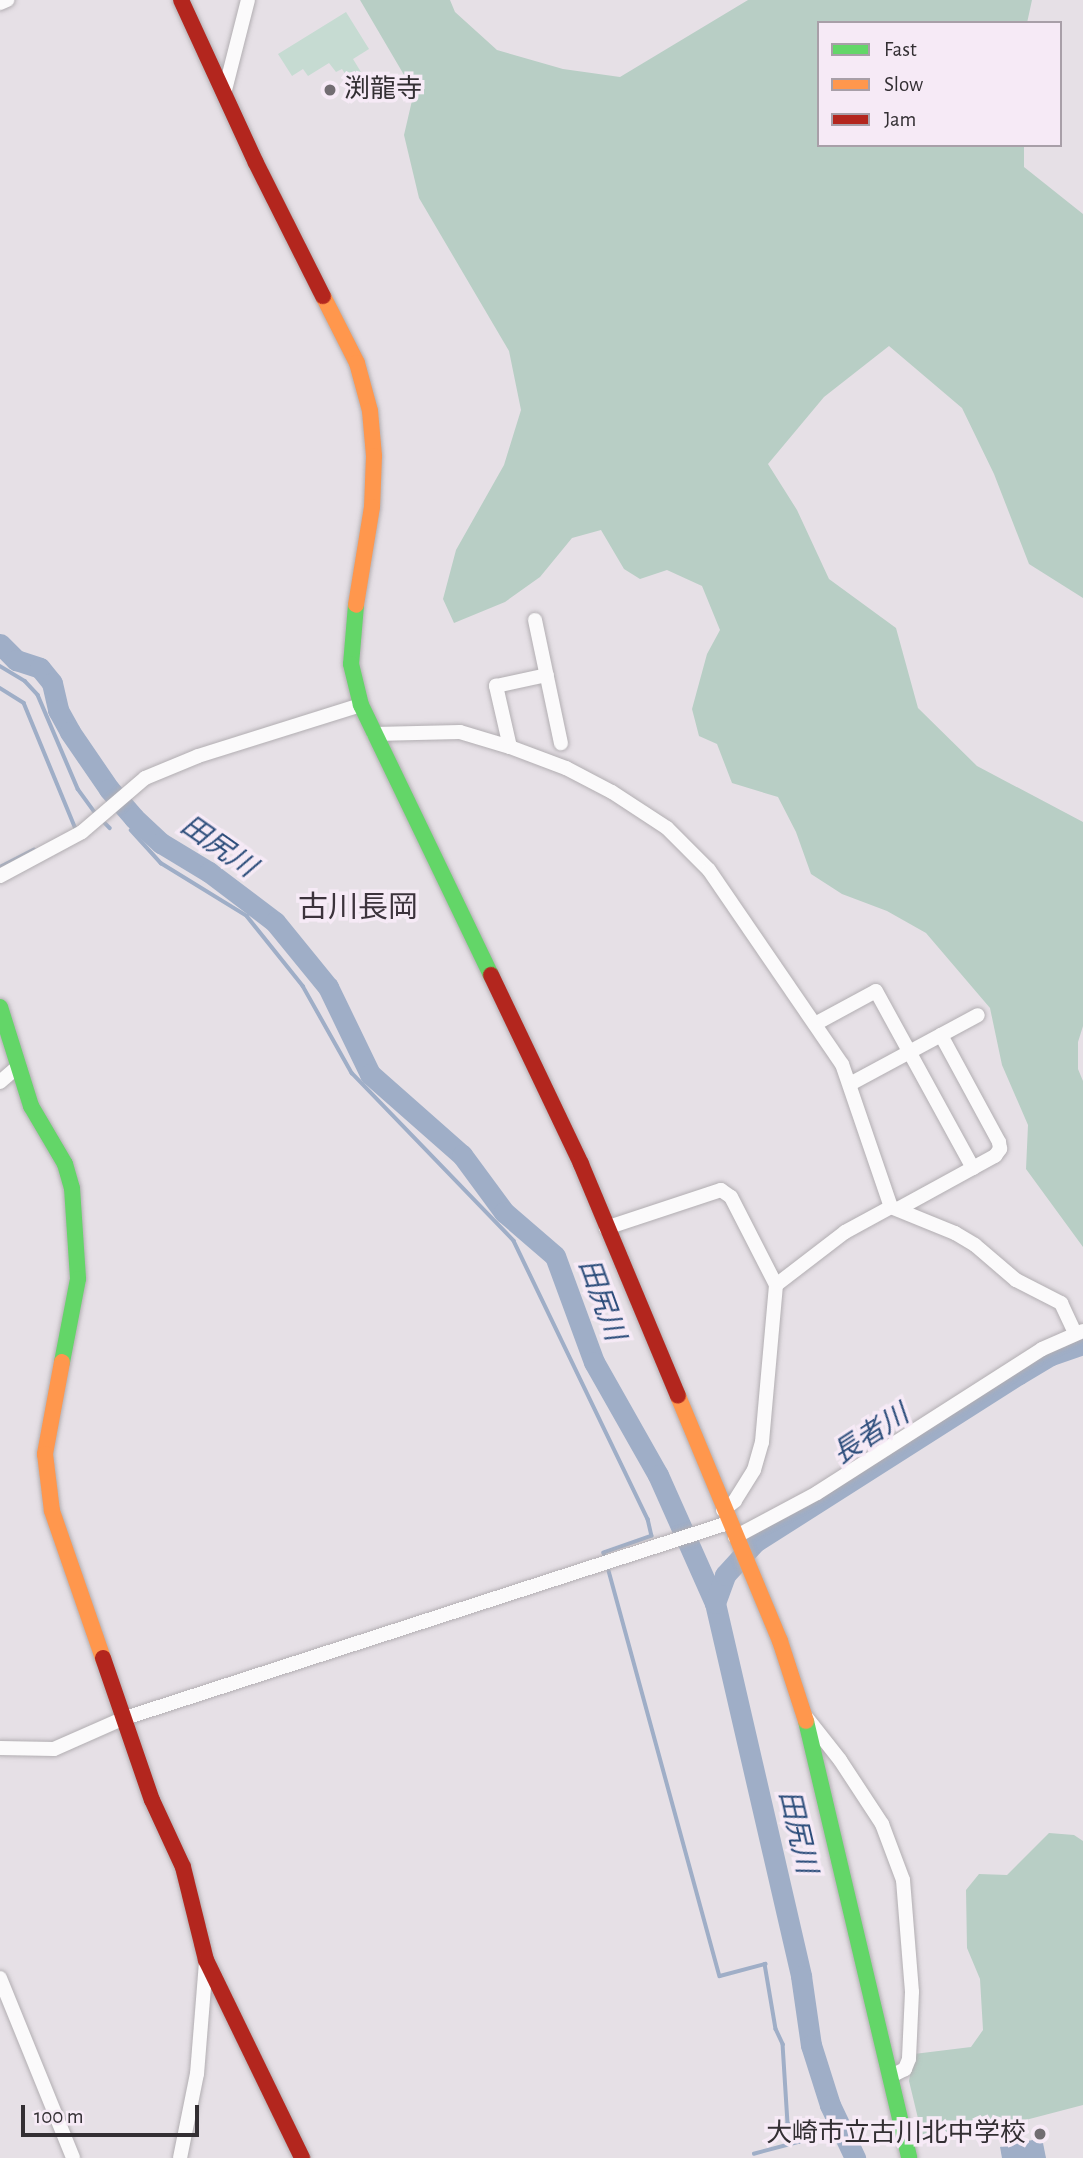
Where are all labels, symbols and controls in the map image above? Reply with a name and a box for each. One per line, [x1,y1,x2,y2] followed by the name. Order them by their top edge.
[817,21,1062,147] legend
[884,39,917,60] text: Fast
[344,74,422,106] place label: 渕龍寺
[884,74,923,95] text: Slow
[322,82,338,98] marker: 渕龍寺
[884,109,916,130] text: Jam
[174,809,262,885] water label: 田尻川
[298,890,418,926] district label: 古川長岡
[571,1255,631,1345] water label: 田尻川
[827,1398,915,1472] water label: 長者川
[771,1787,823,1877] water label: 田尻川
[24,2092,203,2136] scale bar
[34,2106,84,2127] text: 100 m
[766,2118,1026,2150] place label: 大崎市立古川北中学校
[1032,2126,1048,2142] marker: 大崎市立古川北中学校

